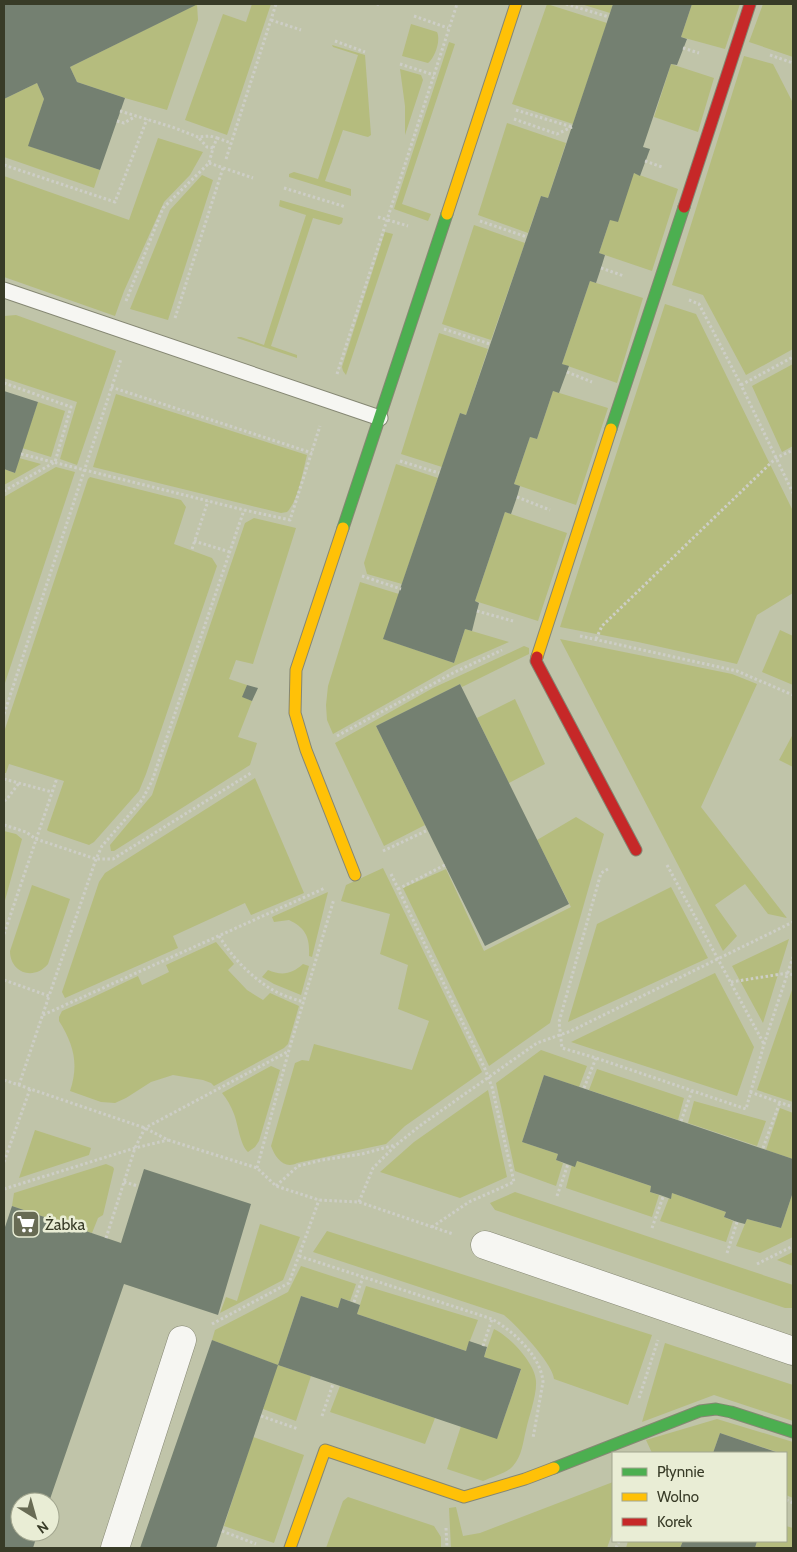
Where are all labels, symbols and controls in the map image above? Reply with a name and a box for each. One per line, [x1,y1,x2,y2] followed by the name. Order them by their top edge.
[11,1209,41,1239] supermarket icon: Żabka
[45,1215,85,1234] place label: Żabka
[612,1452,787,1542] legend
[657,1463,705,1481] text: Płynnie
[657,1488,699,1506] text: Wolno
[10,1492,60,1542] north arrow
[657,1513,692,1531] text: Korek
[33,1517,52,1538] text: N

